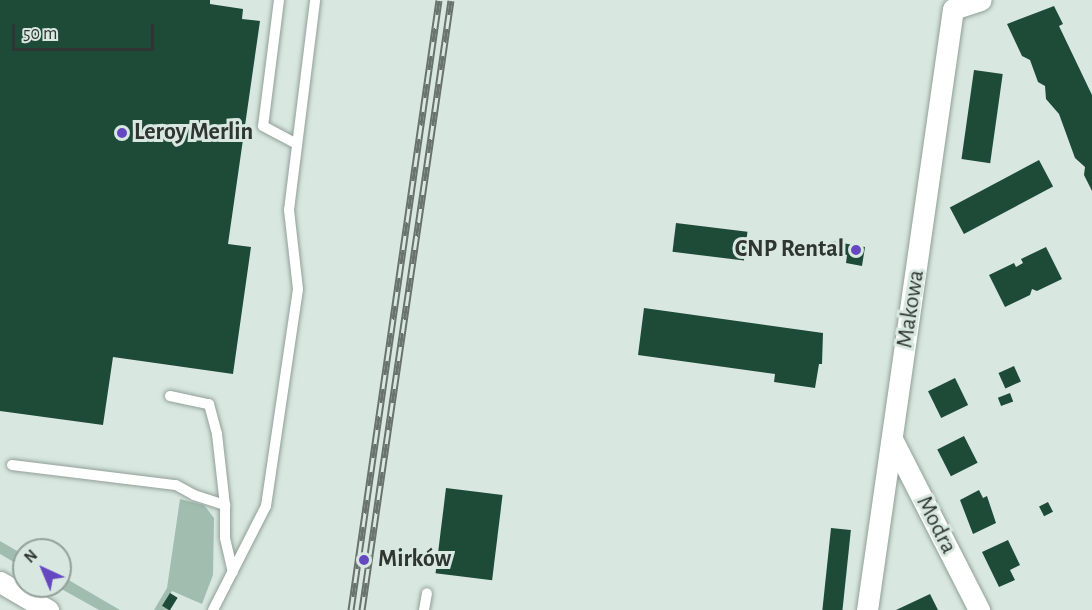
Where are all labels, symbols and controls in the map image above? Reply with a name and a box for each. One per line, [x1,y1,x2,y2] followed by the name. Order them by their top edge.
[15,12,158,50] scale bar
[23,25,57,43] text: 50 m
[134,119,253,147] place label: Leroy Merlin
[115,126,129,140] marker: Leroy Merlin
[735,236,844,264] place label: CNP Rental
[849,243,863,257] marker: CNP Rental
[891,268,931,350] street label: Makowa
[909,491,963,559] street label: Modra
[12,538,72,598] north arrow
[378,546,451,574] place label: Mirków
[21,547,40,566] text: N
[355,551,373,569] marker: Mirków

